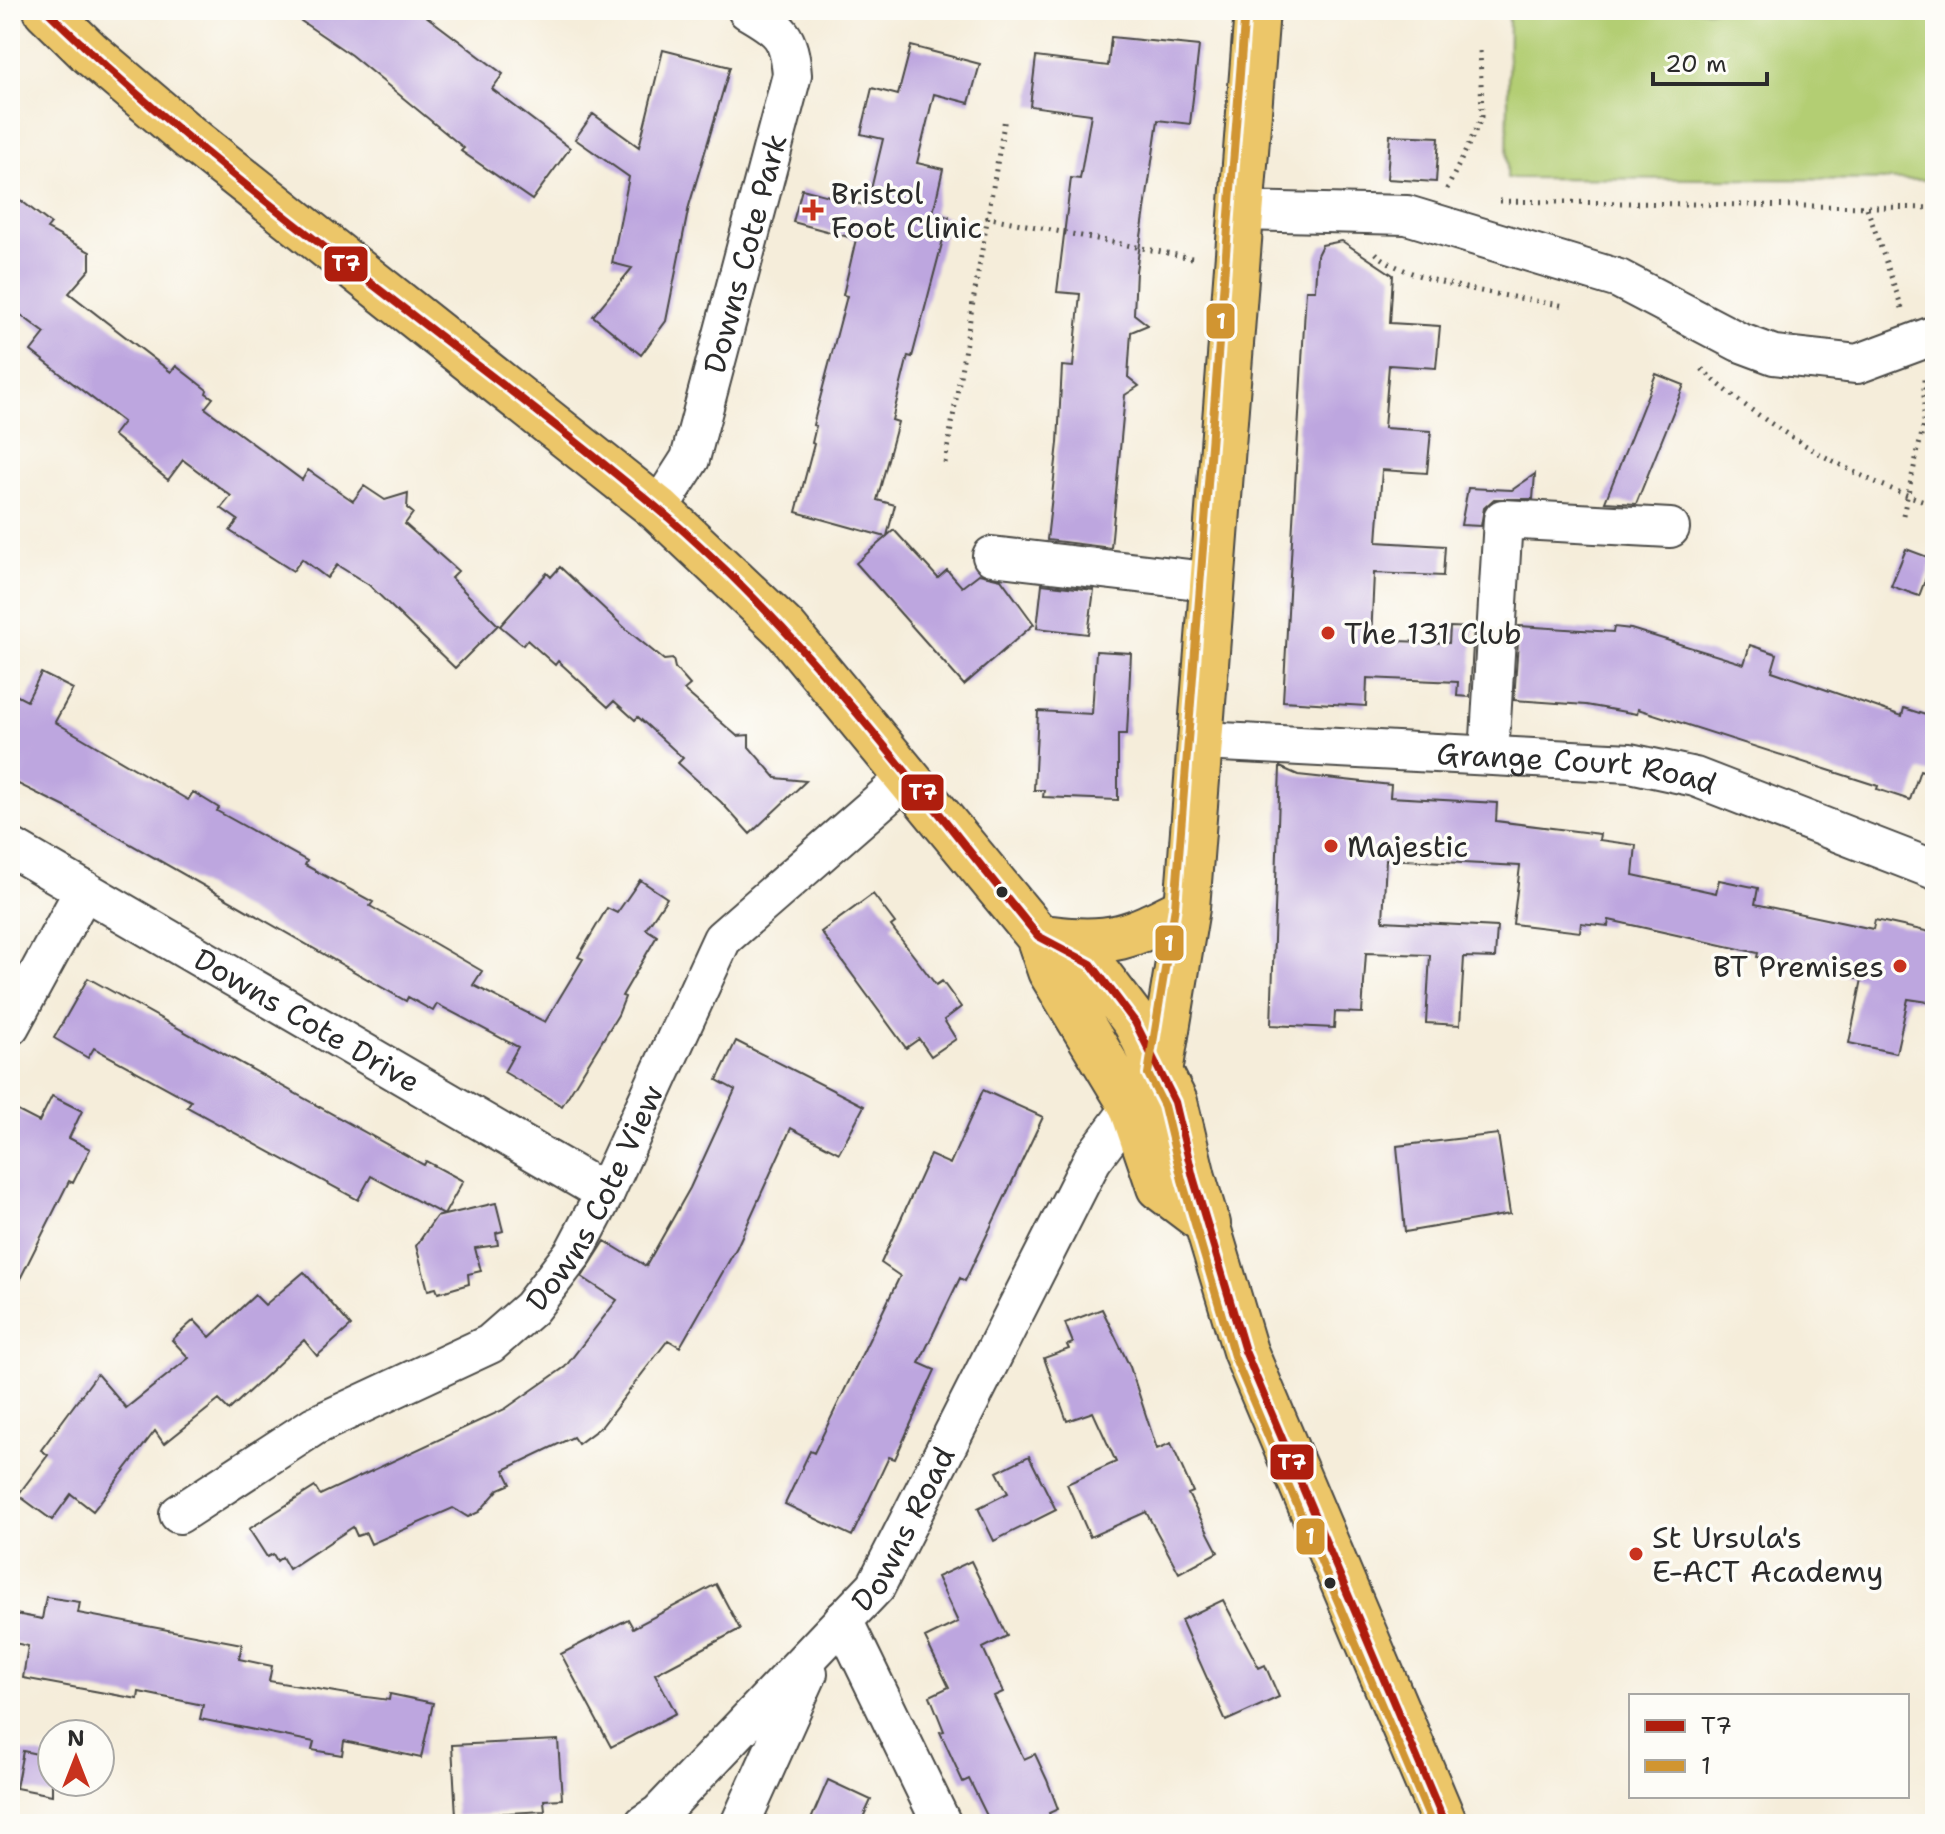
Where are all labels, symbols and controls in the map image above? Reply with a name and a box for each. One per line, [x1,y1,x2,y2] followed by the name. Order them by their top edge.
[1653,36,1767,86] scale bar
[1665,48,1727,80] text: 20 m
[693,129,796,378] street label: Downs Cote Park
[831,173,983,248] place label: Bristol Foot Clinic
[802,199,824,221] marker: Bristol Foot Clinic
[323,245,369,283] line badge: T7
[332,249,361,278] text: T7
[1205,302,1236,340] line badge: 1
[1216,307,1226,336] text: 1
[1344,613,1522,654] place label: The 131 Club
[1319,624,1337,642] marker: The 131 Club
[1436,733,1723,804] street label: Grange Court Road
[900,773,945,812] line badge: T7
[909,778,938,807] text: T7
[1347,826,1468,867] place label: Majestic
[1322,837,1340,855] marker: Majestic
[994,884,1010,900] unlabelled marker
[1154,924,1185,962] line badge: 1
[1164,929,1174,958] text: 1
[187,938,428,1102] street label: Downs Cote Drive
[1713,946,1884,987] place label: BT Premises
[1891,957,1909,975] marker: BT Premises
[516,1078,673,1319] street label: Downs Cote View
[842,1439,964,1620] street label: Downs Road
[1269,1443,1315,1481] line badge: T7
[1278,1448,1307,1477] text: T7
[1295,1517,1326,1556] line badge: 1
[1652,1517,1883,1592] place label: St Ursula's E-ACT Academy
[1305,1522,1315,1551] text: 1
[1627,1545,1645,1563] marker: St Ursula's E-ACT Academy
[1322,1575,1338,1591] unlabelled marker
[1629,1694,1909,1798] legend
[1701,1710,1732,1742] text: T7
[36,1718,116,1798] north arrow
[67,1724,85,1753] text: N
[1701,1750,1711,1782] text: 1

